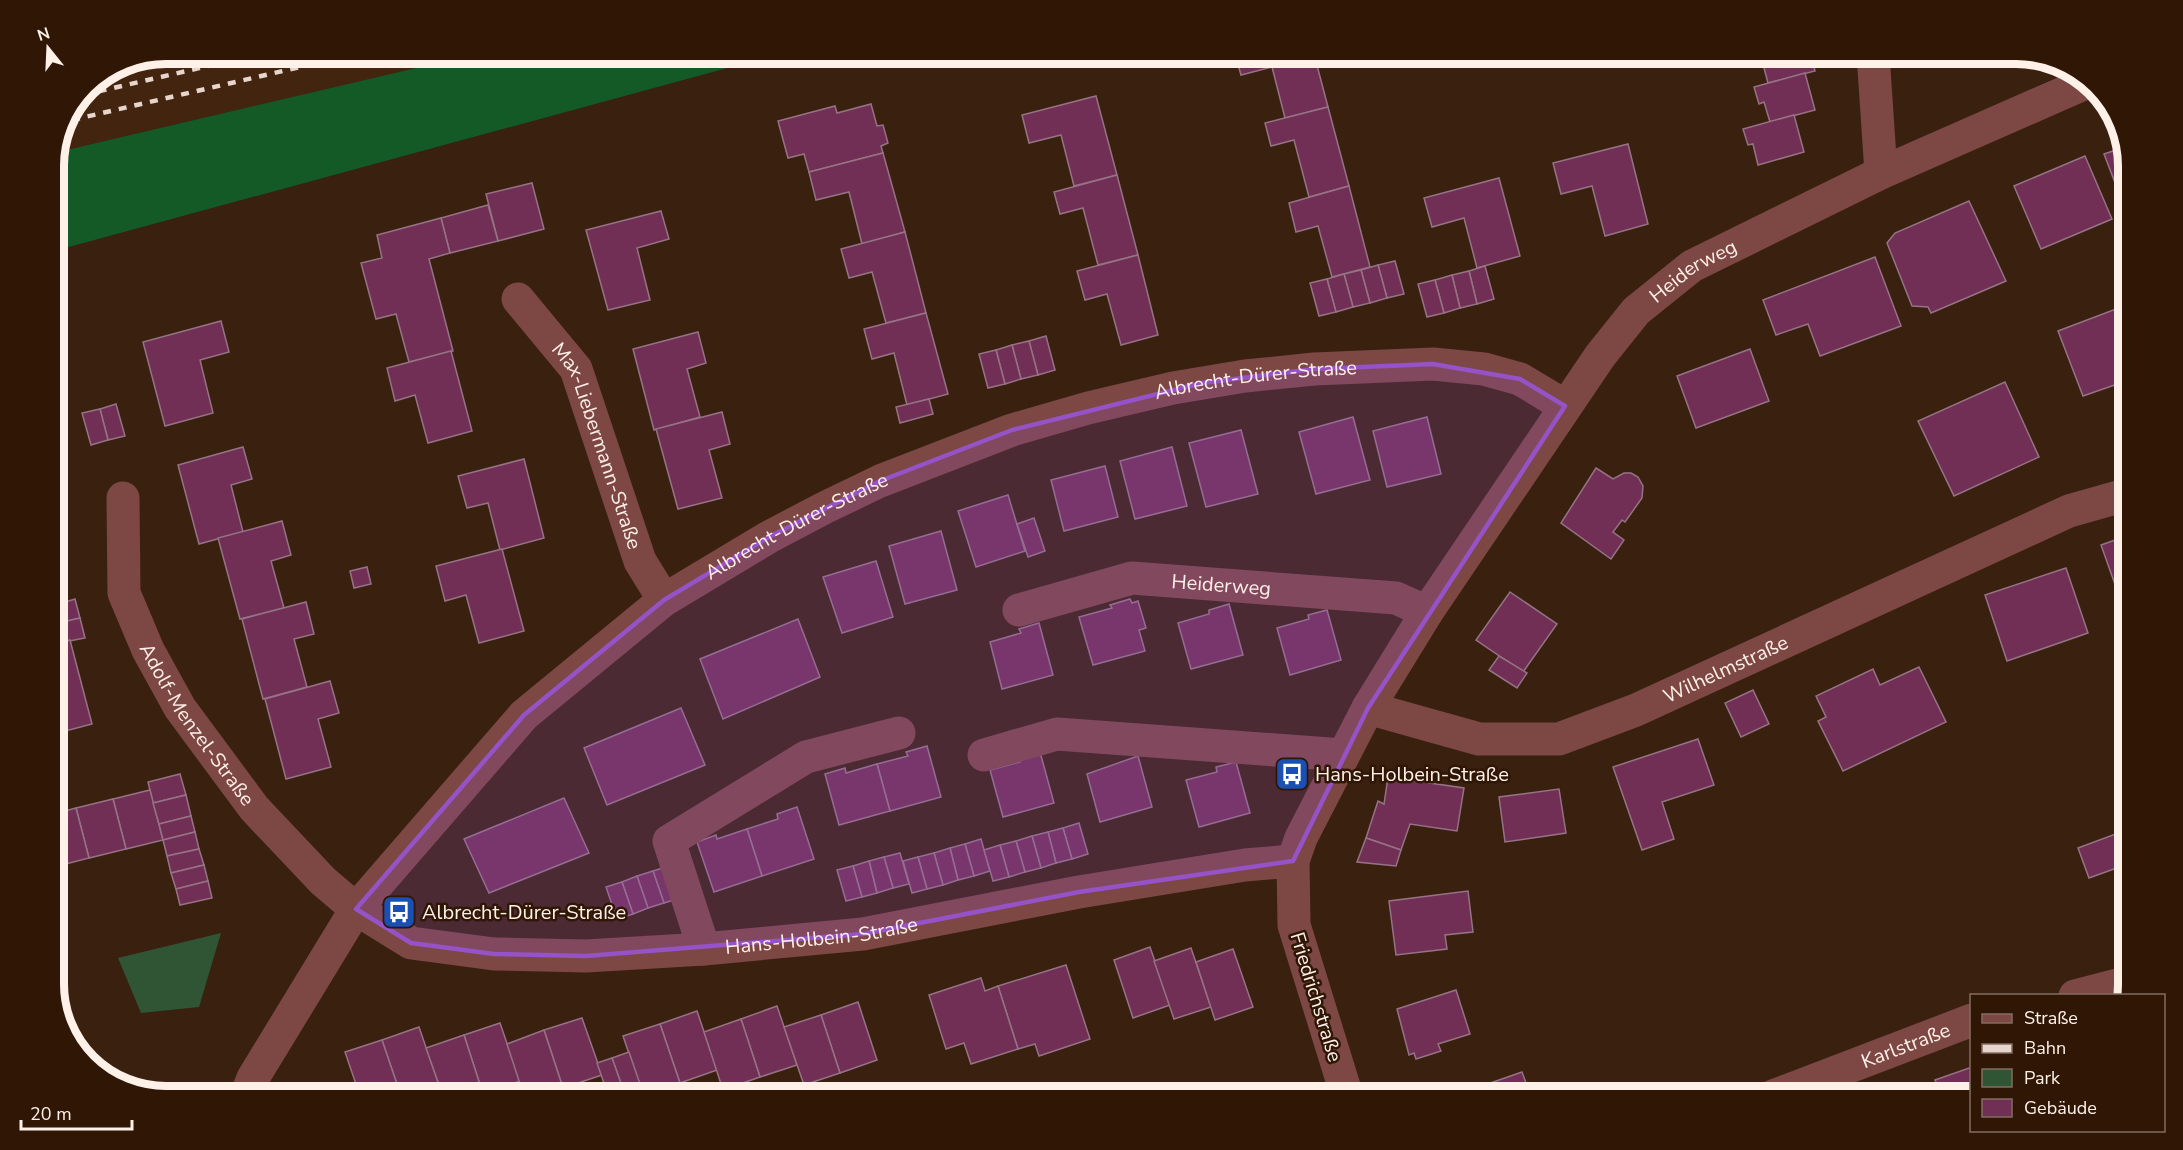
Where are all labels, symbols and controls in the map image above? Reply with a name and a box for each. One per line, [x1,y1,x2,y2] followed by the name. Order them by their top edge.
[18,18,78,78] north arrow
[35,22,53,47] text: N
[1643,233,1741,309] street label: Heiderweg
[546,337,649,553] street label: Max-Liebermann-Straße
[1151,354,1358,405] street label: Albrecht-Dürer-Straße
[700,466,892,586] street label: Albrecht-Dürer-Straße
[1171,568,1272,602] street label: Heiderweg
[1659,628,1792,709] street label: Wilhelmstraße
[133,638,261,811] street label: Adolf-Menzel-Straße
[1274,756,1310,792] bus stop icon: Hans-Holbein-Straße
[1315,761,1509,788] place label: Hans-Holbein-Straße
[381,894,417,930] bus stop icon: Albrecht-Dürer-Straße
[422,899,626,926] place label: Albrecht-Dürer-Straße
[724,910,920,960] street label: Hans-Holbein-Straße
[1283,929,1349,1065] street label: Friedrichstraße
[1970,994,2165,1132] legend
[2024,1006,2078,1030] text: Straße
[1857,1016,1954,1075] street label: Karlstraße
[2024,1036,2066,1060] text: Bahn
[2024,1066,2061,1090] text: Park
[21,1093,132,1131] scale bar
[2024,1096,2097,1120] text: Gebäude
[30,1102,72,1126] text: 20 m

